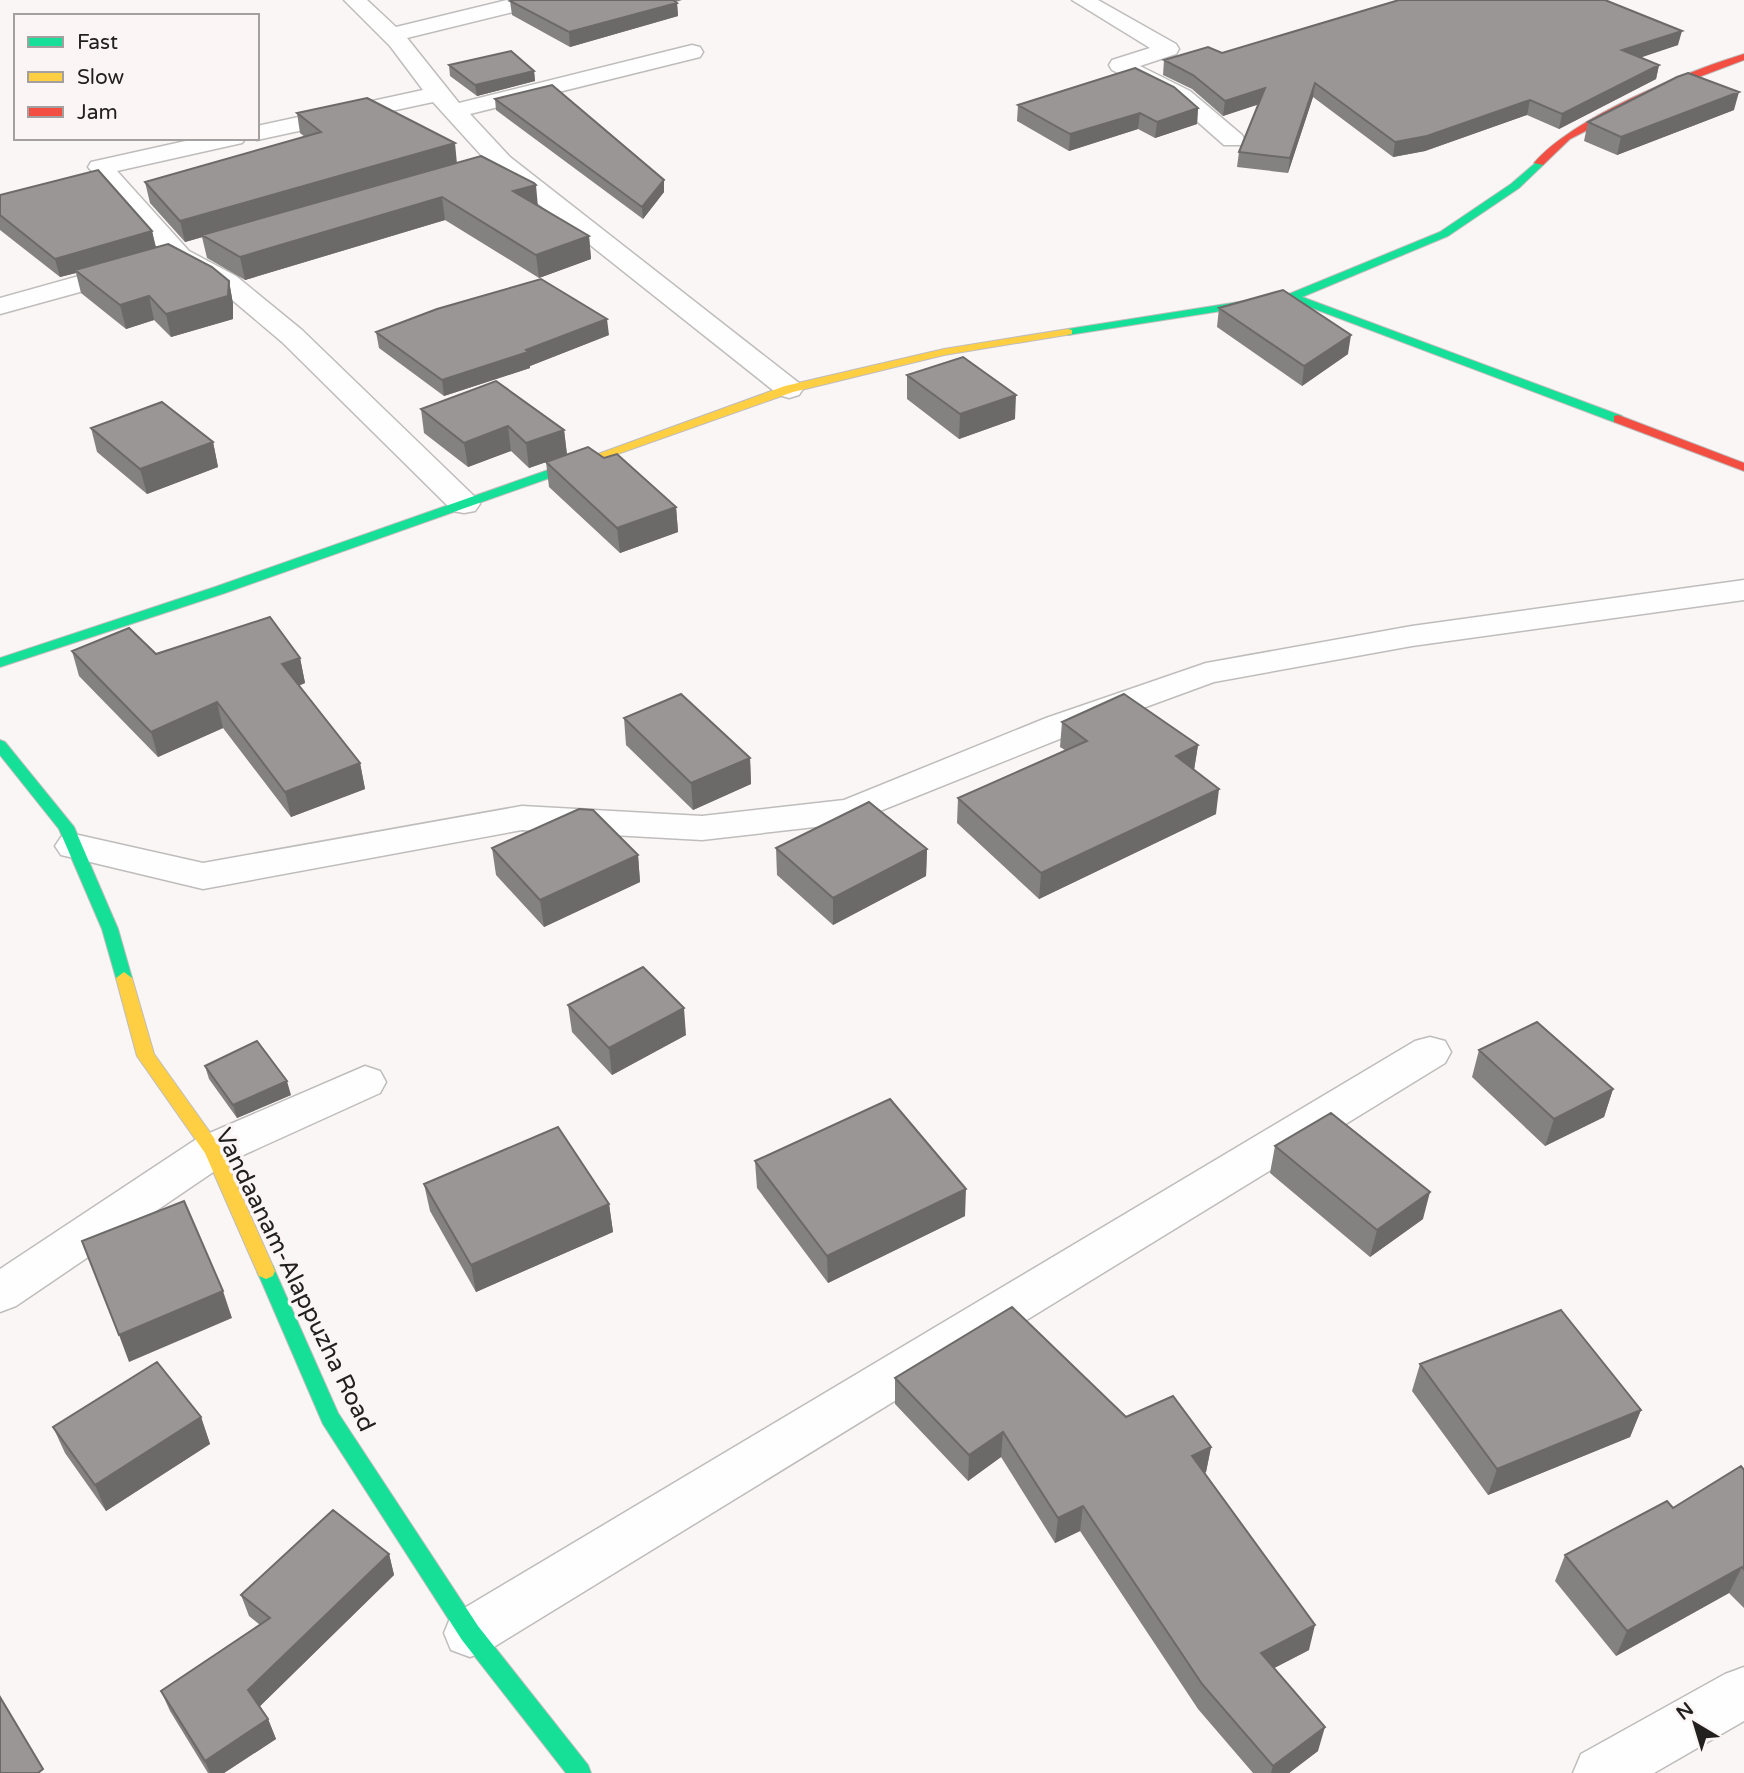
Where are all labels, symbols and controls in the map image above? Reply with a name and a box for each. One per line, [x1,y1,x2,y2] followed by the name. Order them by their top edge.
[14,14,259,140] legend
[77,30,118,55] text: Fast
[77,65,125,90] text: Slow
[77,100,118,125] text: Jam
[209,1124,381,1436] street label: Vandaanam-Alappuzha Road
[1660,1689,1730,1759] north arrow
[1672,1698,1698,1725] text: N

